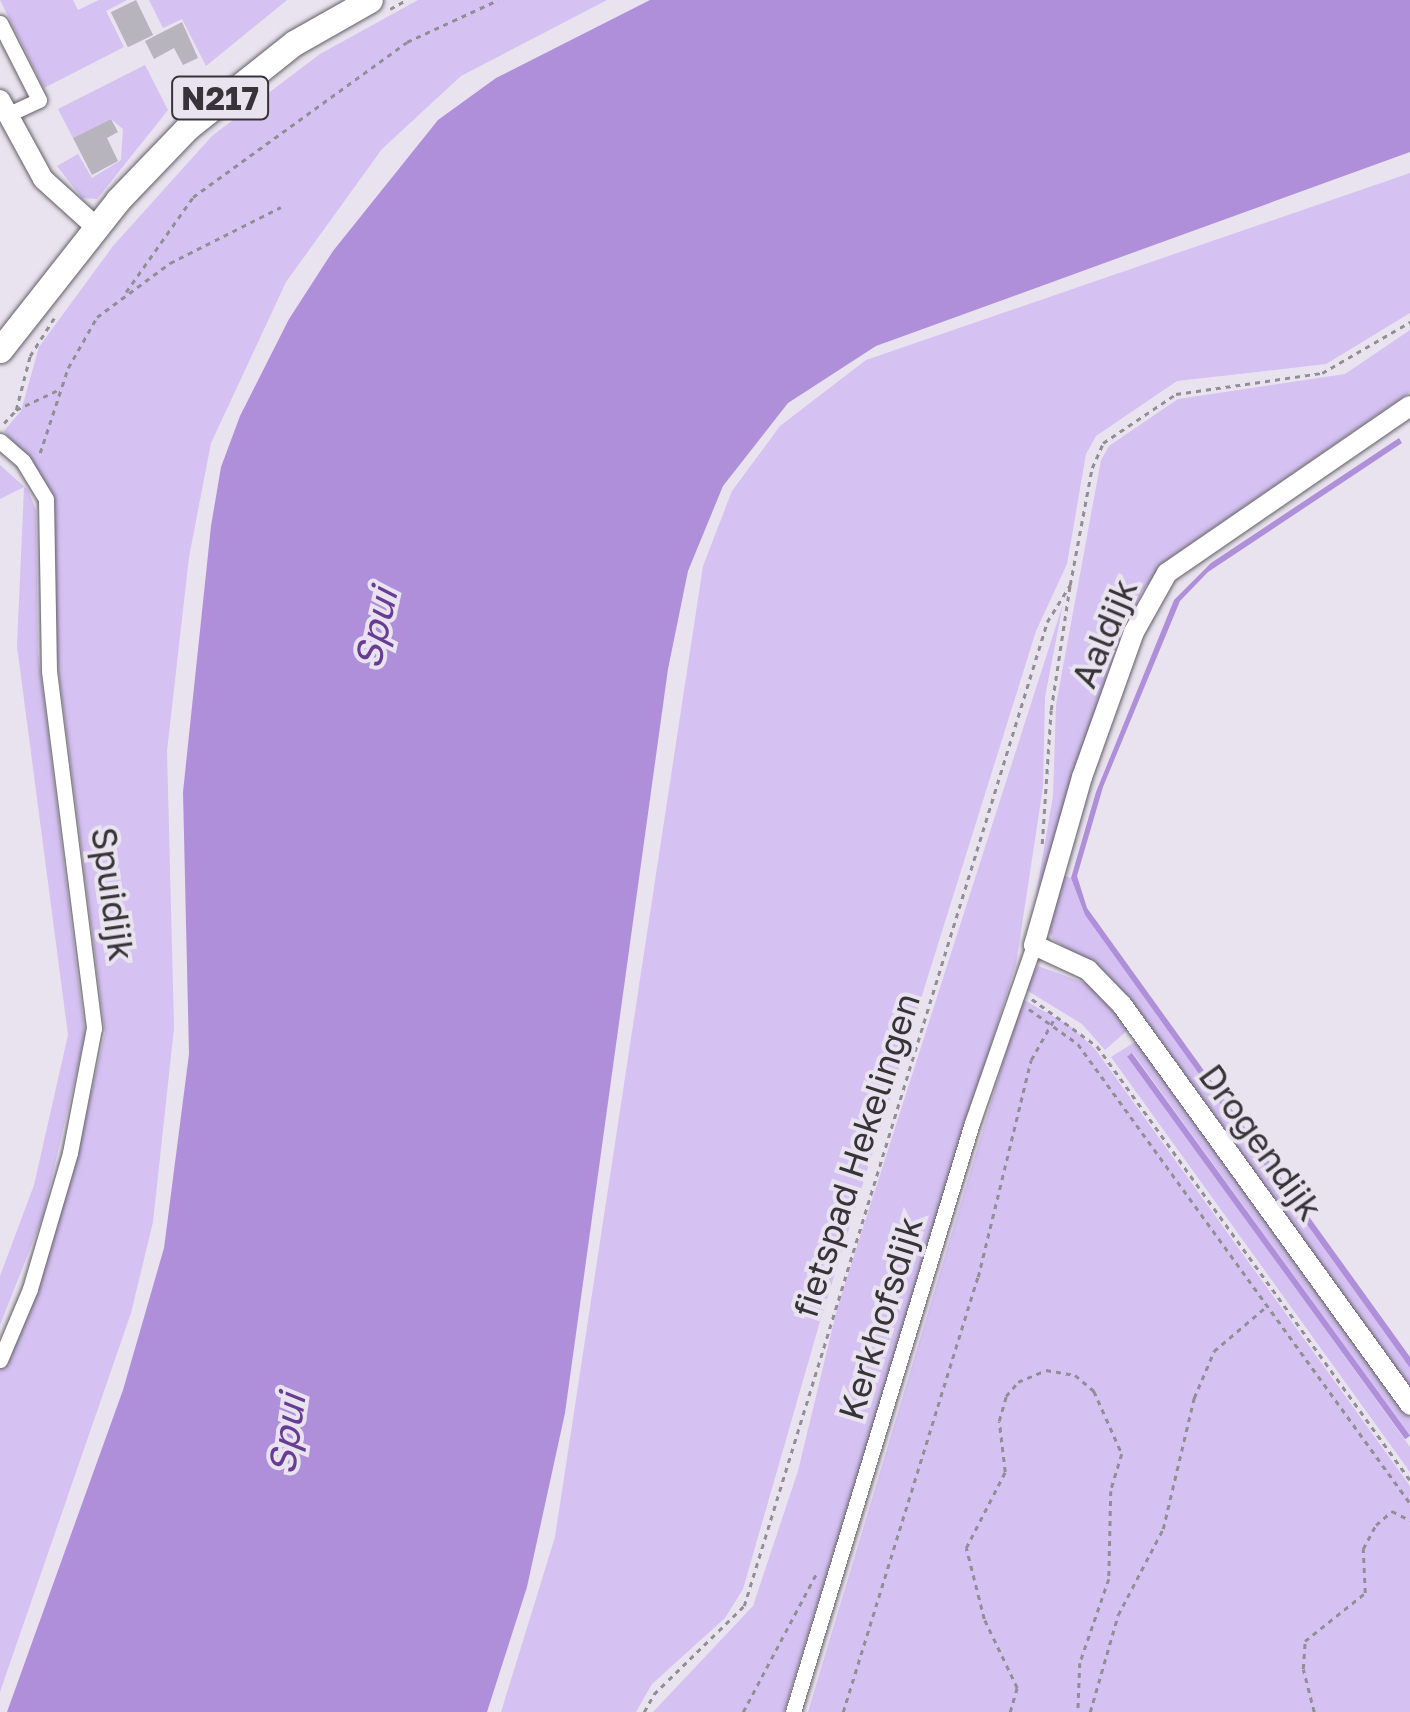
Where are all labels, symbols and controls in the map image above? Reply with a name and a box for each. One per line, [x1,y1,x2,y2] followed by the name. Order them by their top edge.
[170,71,270,125] road number: N217
[1062,572,1146,694] street label: Aaldijk
[344,583,406,673] water label: Spui
[83,824,143,964] street label: Spuidijk
[784,988,928,1322] street label: fietspad Hekelingen
[1190,1056,1332,1228] street label: Drogendijk
[829,1211,931,1425] street label: Kerkhofsdijk
[258,1391,314,1477] water label: Spui

